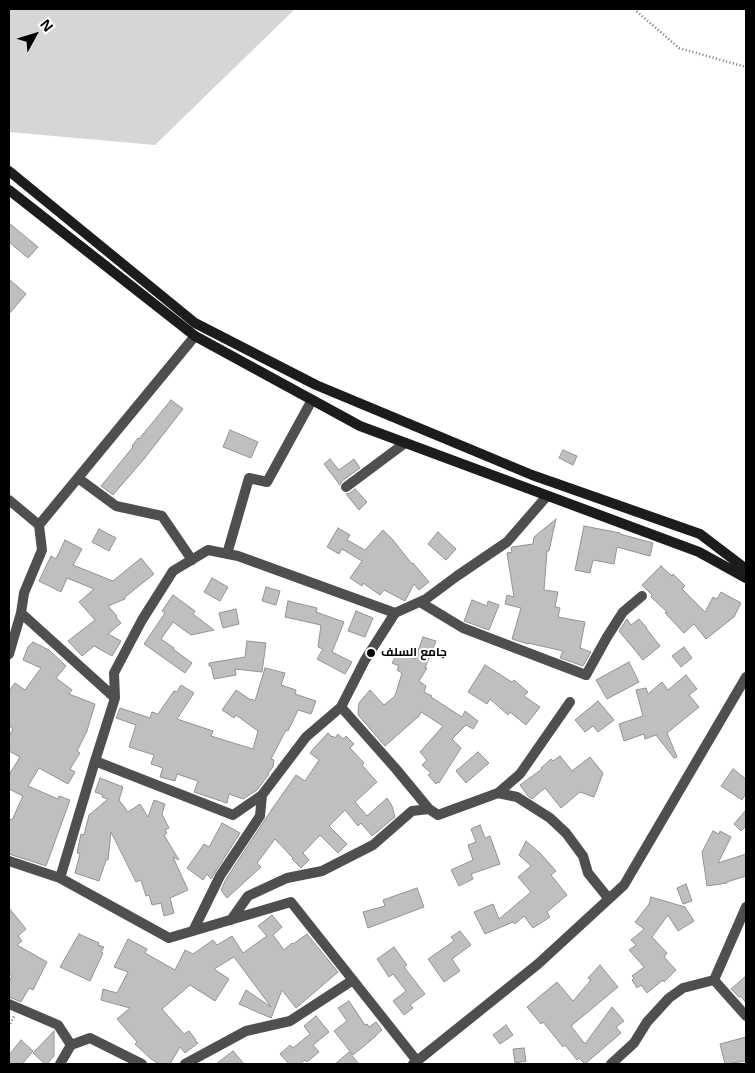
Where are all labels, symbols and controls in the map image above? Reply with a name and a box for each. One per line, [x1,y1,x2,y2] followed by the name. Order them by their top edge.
[10,10,60,60] north arrow
[36,15,58,36] text: N
[381,646,447,660] place label: جامع السلف
[365,647,377,659] marker: جامع السلف

